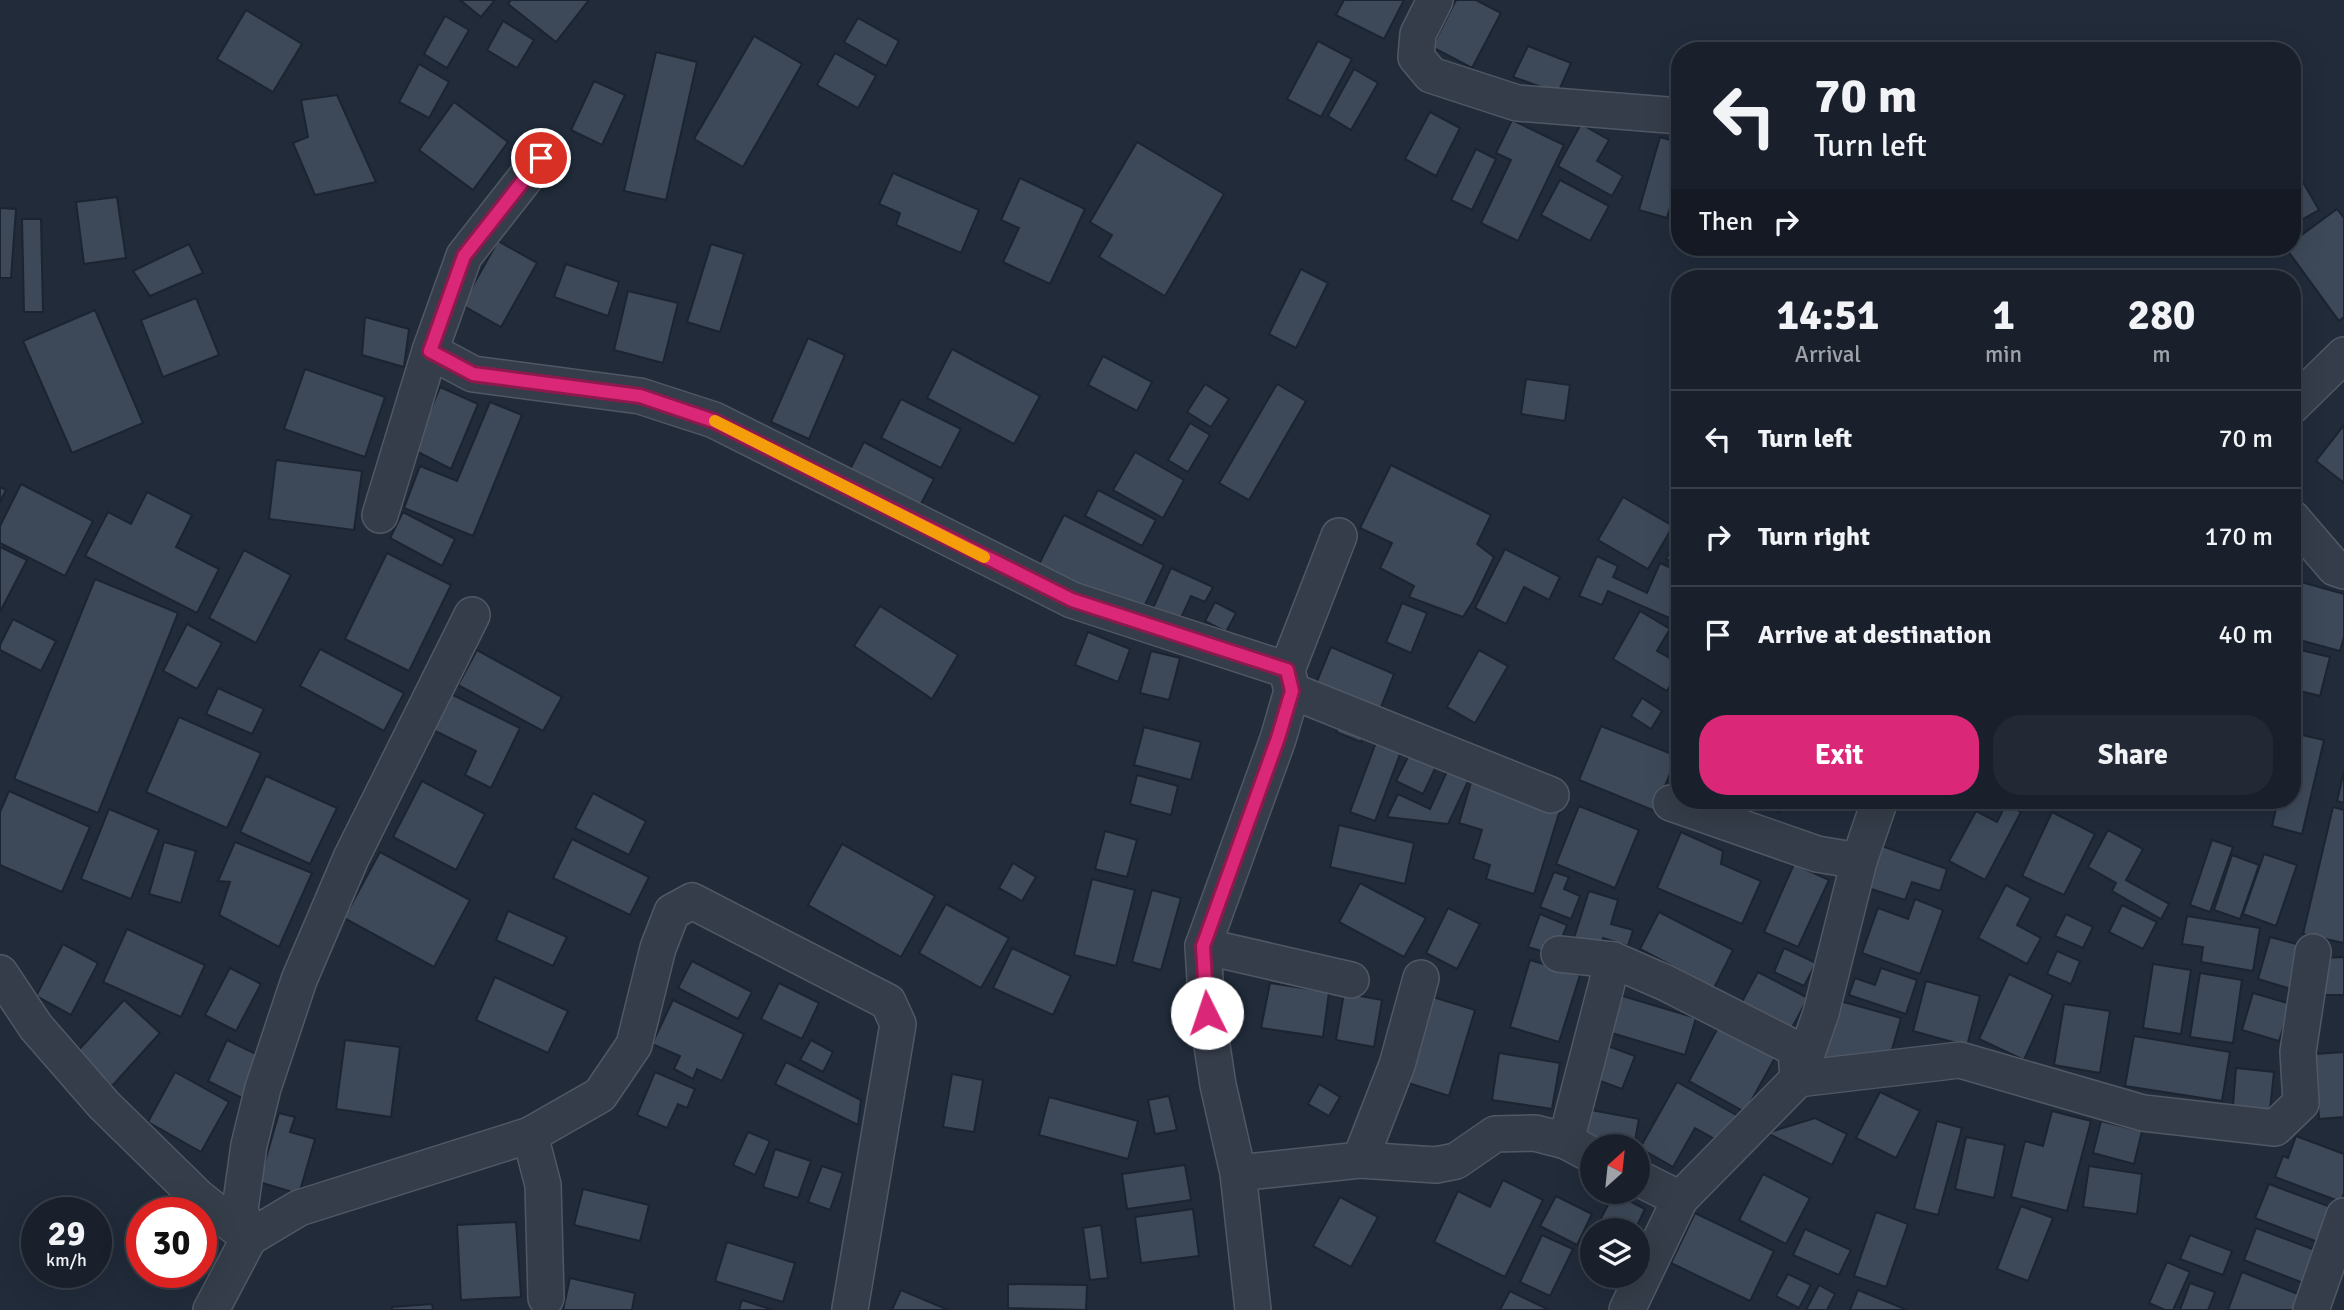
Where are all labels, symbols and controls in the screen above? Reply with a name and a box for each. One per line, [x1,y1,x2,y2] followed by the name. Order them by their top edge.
[1814,66,1917,126] text: 70 m
[1699,70,1790,161] icon: left
[1814,126,1927,165] text: Turn left
[511,128,571,188] pin
[522,139,560,177] icon: arrive
[1767,203,1805,241] icon: right
[1699,206,1753,238] text: Then
[1776,290,1880,341] text: 14:51
[1992,290,2015,341] text: 1
[2127,290,2196,341] text: 280
[1795,340,1861,369] text: Arrival
[1985,340,2022,369] text: min
[2152,340,2171,369] text: m
[1699,420,1737,458] icon: left
[1758,423,1852,455] text: Turn left
[2218,423,2273,455] text: 70 m
[1699,518,1737,556] icon: right
[1758,521,1870,553] text: Turn right
[2204,521,2273,553] text: 170 m
[1699,616,1737,654] icon: arrive
[1758,619,1991,651] text: Arrive at destination
[2218,619,2273,651] text: 40 m
[1699,715,1979,795] button: Exit
[1993,715,2273,795] button: Share
[1170,976,1244,1050] position arrow
[1580,1134,1650,1204] north arrow
[1580,1134,1650,1288] map controls
[126,1197,217,1288] speed limit sign: 30
[48,1212,85,1255] text: 29
[1580,1218,1650,1288] button: layers
[46,1249,87,1271] text: km/h

